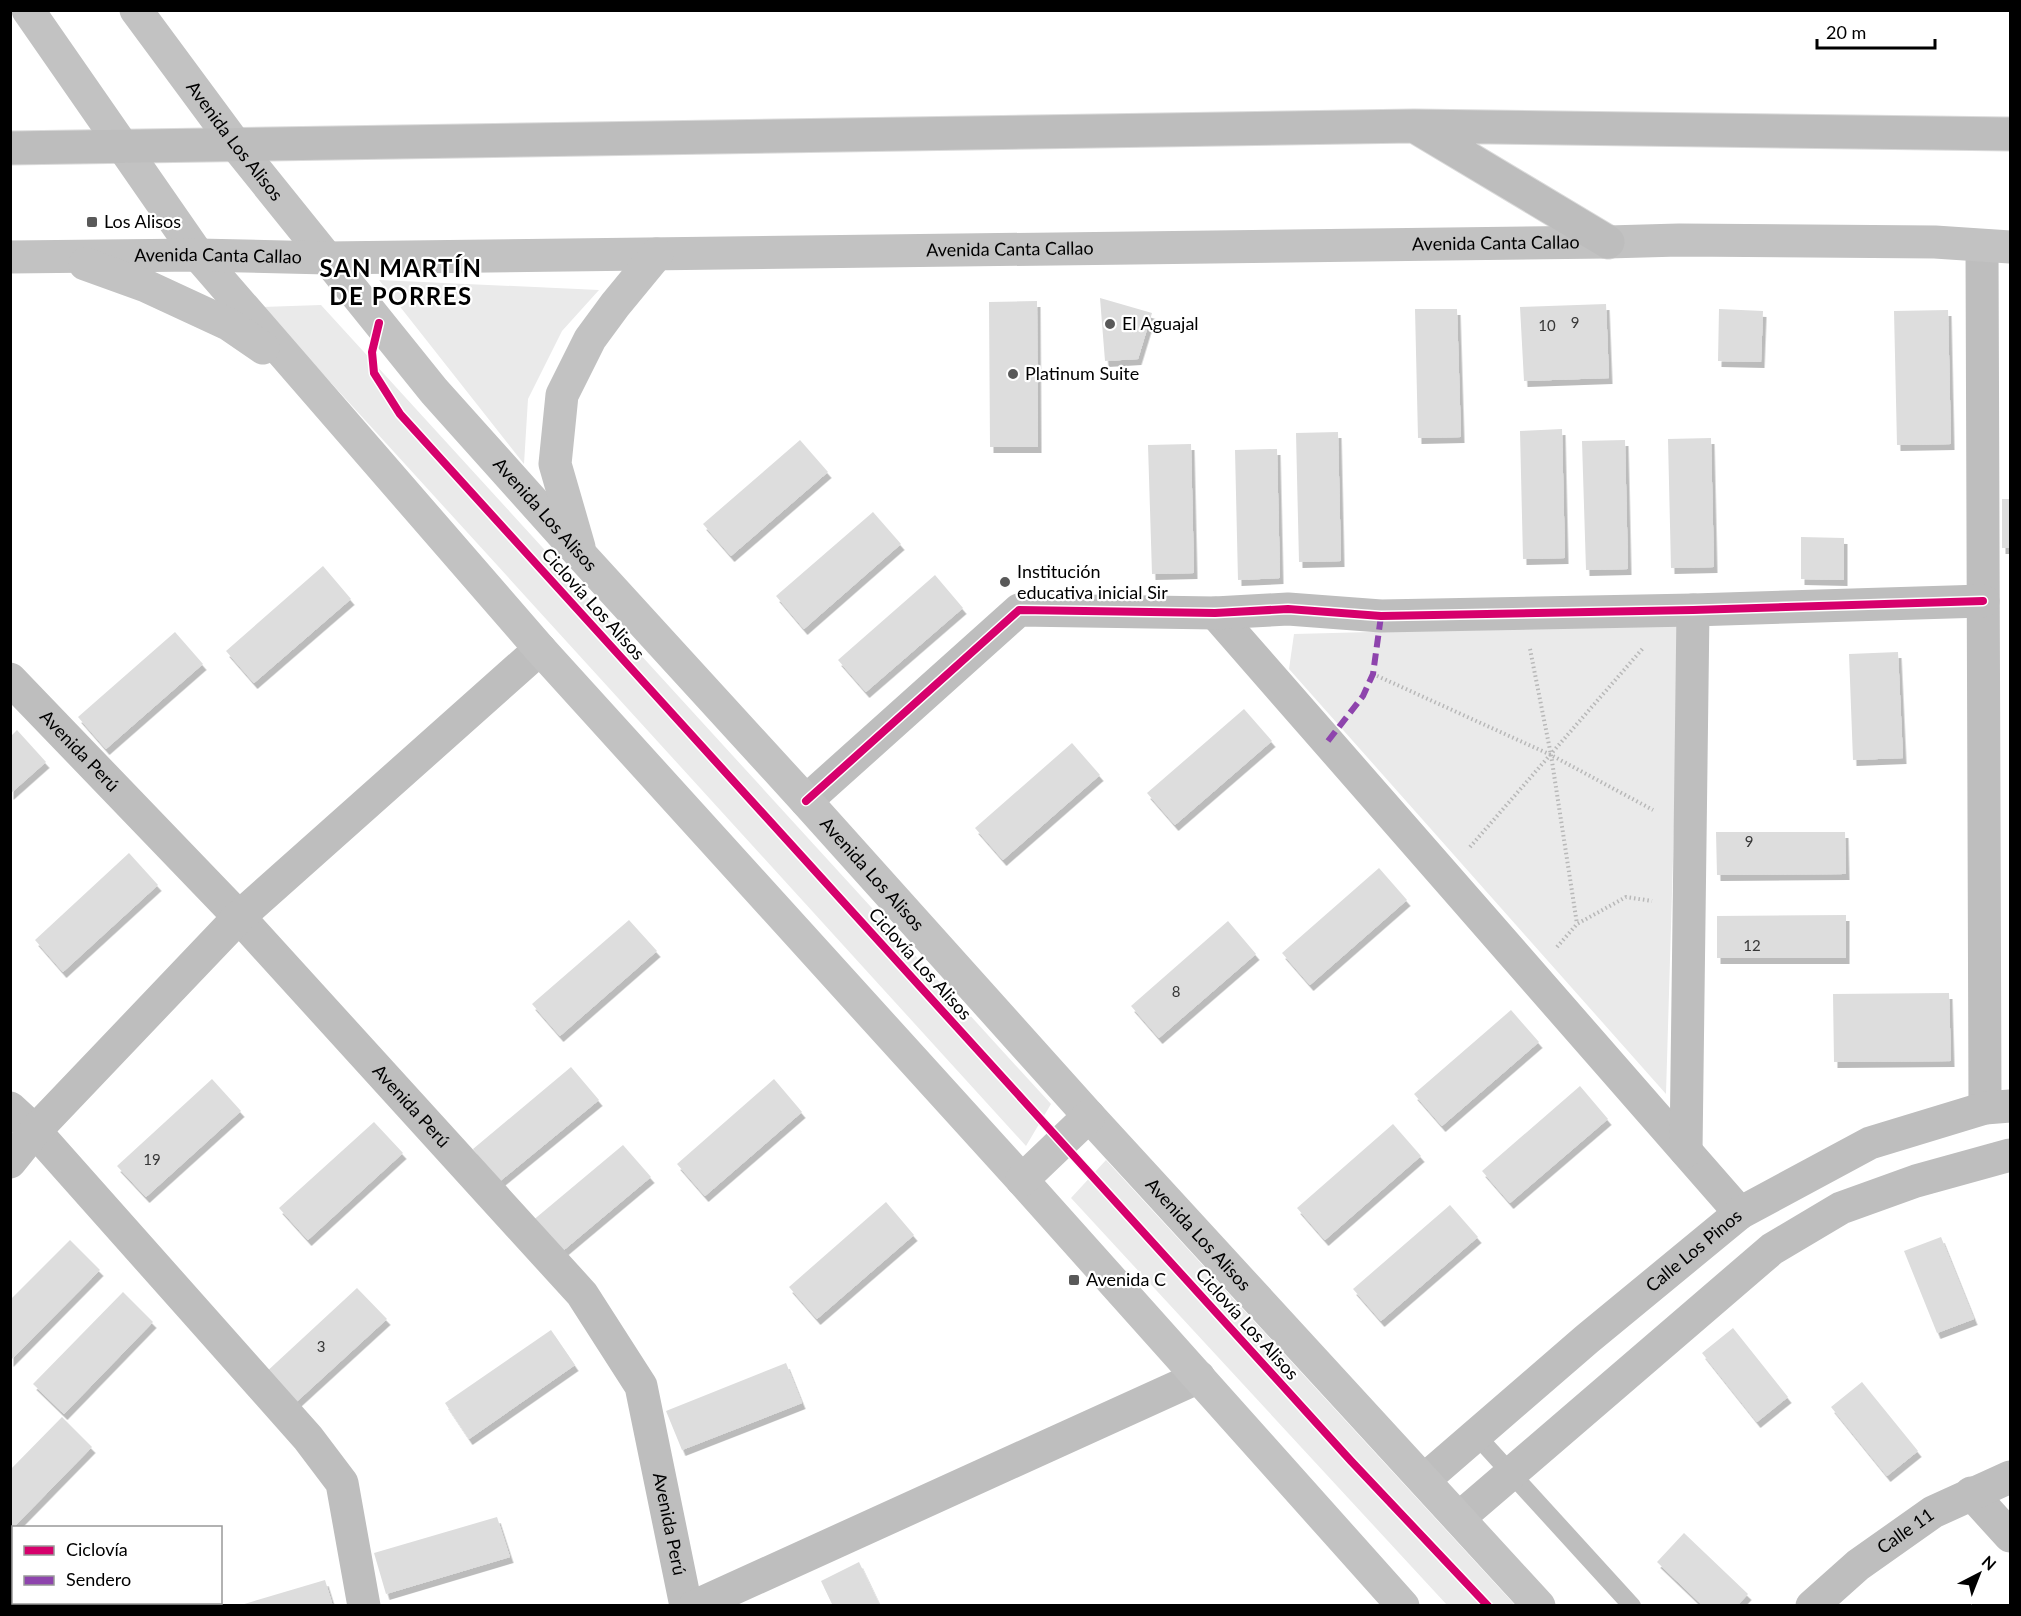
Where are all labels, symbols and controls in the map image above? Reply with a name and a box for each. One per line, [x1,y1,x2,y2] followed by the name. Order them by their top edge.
[1817,12,1936,50] scale bar
[1826,21,1866,43] text: 20 m
[182,76,288,205] street label: Avenida Los Alisos
[104,210,181,232] place label: Los Alisos
[85,215,99,229] marker: Los Alisos
[1412,230,1580,254] street label: Avenida Canta Callao
[926,236,1094,261] street label: Avenida Canta Callao
[134,243,302,267] street label: Avenida Canta Callao
[319,253,483,310] district label: SAN MARTÍN DE PORRES
[1122,312,1199,334] place label: El Aguajal
[1571,313,1579,331] house number: 9
[1538,316,1556,334] house number: 10
[1103,317,1117,331] marker: El Aguajal
[1025,362,1139,384] place label: Platinum Suite
[1006,367,1020,381] marker: Platinum Suite
[489,453,603,576] street label: Avenida Los Alisos
[538,543,650,664] street label: Ciclovía Los Alisos
[1017,560,1168,603] place label: Institución educativa inicial Sir
[998,575,1012,589] marker: Institución educativa inicial Sir
[36,705,124,796] street label: Avenida Perú
[816,812,929,935] street label: Avenida Los Alisos
[1745,832,1753,850] house number: 9
[865,903,977,1024] street label: Ciclovía Los Alisos
[1743,936,1761,954] house number: 12
[1172,982,1180,1000] house number: 8
[369,1059,455,1152] street label: Avenida Perú
[143,1150,161,1168] house number: 19
[1142,1173,1256,1295] street label: Avenida Los Alisos
[1641,1204,1746,1296] street label: Calle Los Pinos
[1192,1263,1304,1384] street label: Ciclovía Los Alisos
[1086,1268,1166,1290] place label: Avenida C
[1067,1273,1081,1287] marker: Avenida C
[317,1337,325,1355] house number: 3
[649,1470,691,1577] street label: Avenida Perú
[1872,1503,1938,1558] street label: Calle 11
[12,1526,222,1604] legend
[66,1538,128,1560] text: Ciclovía
[1949,1544,2009,1604] north arrow
[1978,1551,2000,1574] text: N
[66,1568,131,1590] text: Sendero

